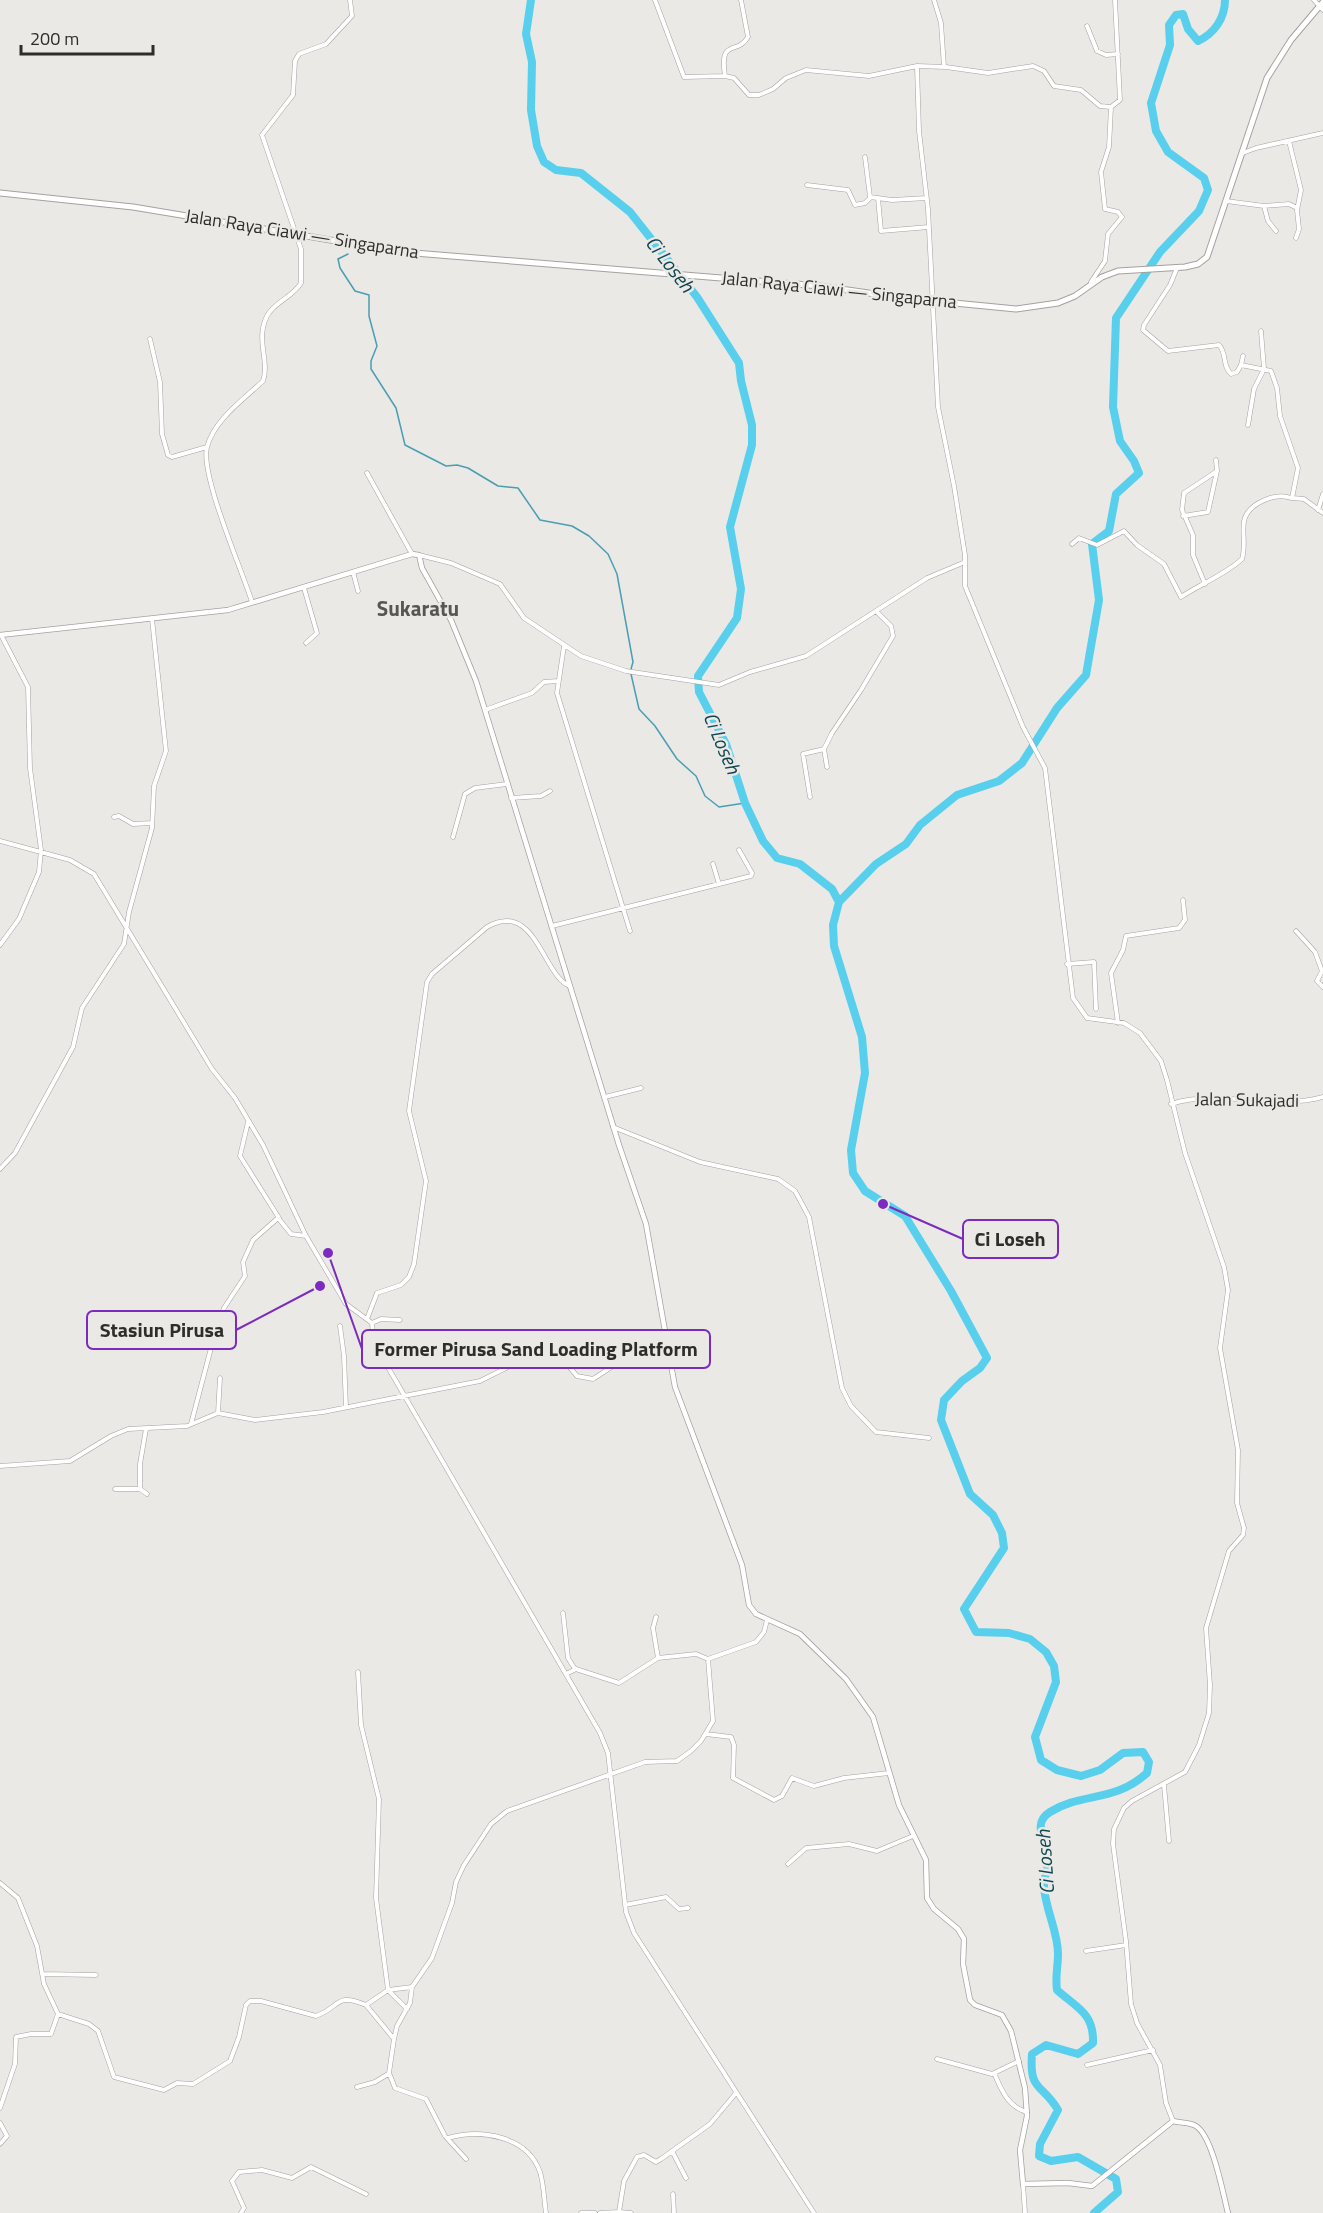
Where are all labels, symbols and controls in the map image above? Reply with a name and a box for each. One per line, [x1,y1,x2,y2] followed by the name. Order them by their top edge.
[21,18,153,56] scale bar
[30,25,79,52] text: 200 m
[183,202,421,265] street label: Jalan Raya Ciawi — Singaparna
[638,229,703,300] water label: Ci Loseh
[720,264,958,315] street label: Jalan Raya Ciawi — Singaparna
[377,592,459,624] district label: Sukaratu
[696,707,750,780] water label: Ci Loseh
[1195,1085,1299,1114] street label: Jalan Sukajadi
[963,1220,1058,1258] callout: Ci Loseh
[974,1223,1046,1254] text: Ci Loseh
[87,1311,236,1349] callout: Stasiun Pirusa
[100,1314,224,1345] text: Stasiun Pirusa
[362,1330,710,1368] callout: Former Pirusa Sand Loading Platform
[374,1333,698,1364] text: Former Pirusa Sand Loading Platform
[1027,1828,1062,1895] water label: Ci Loseh

